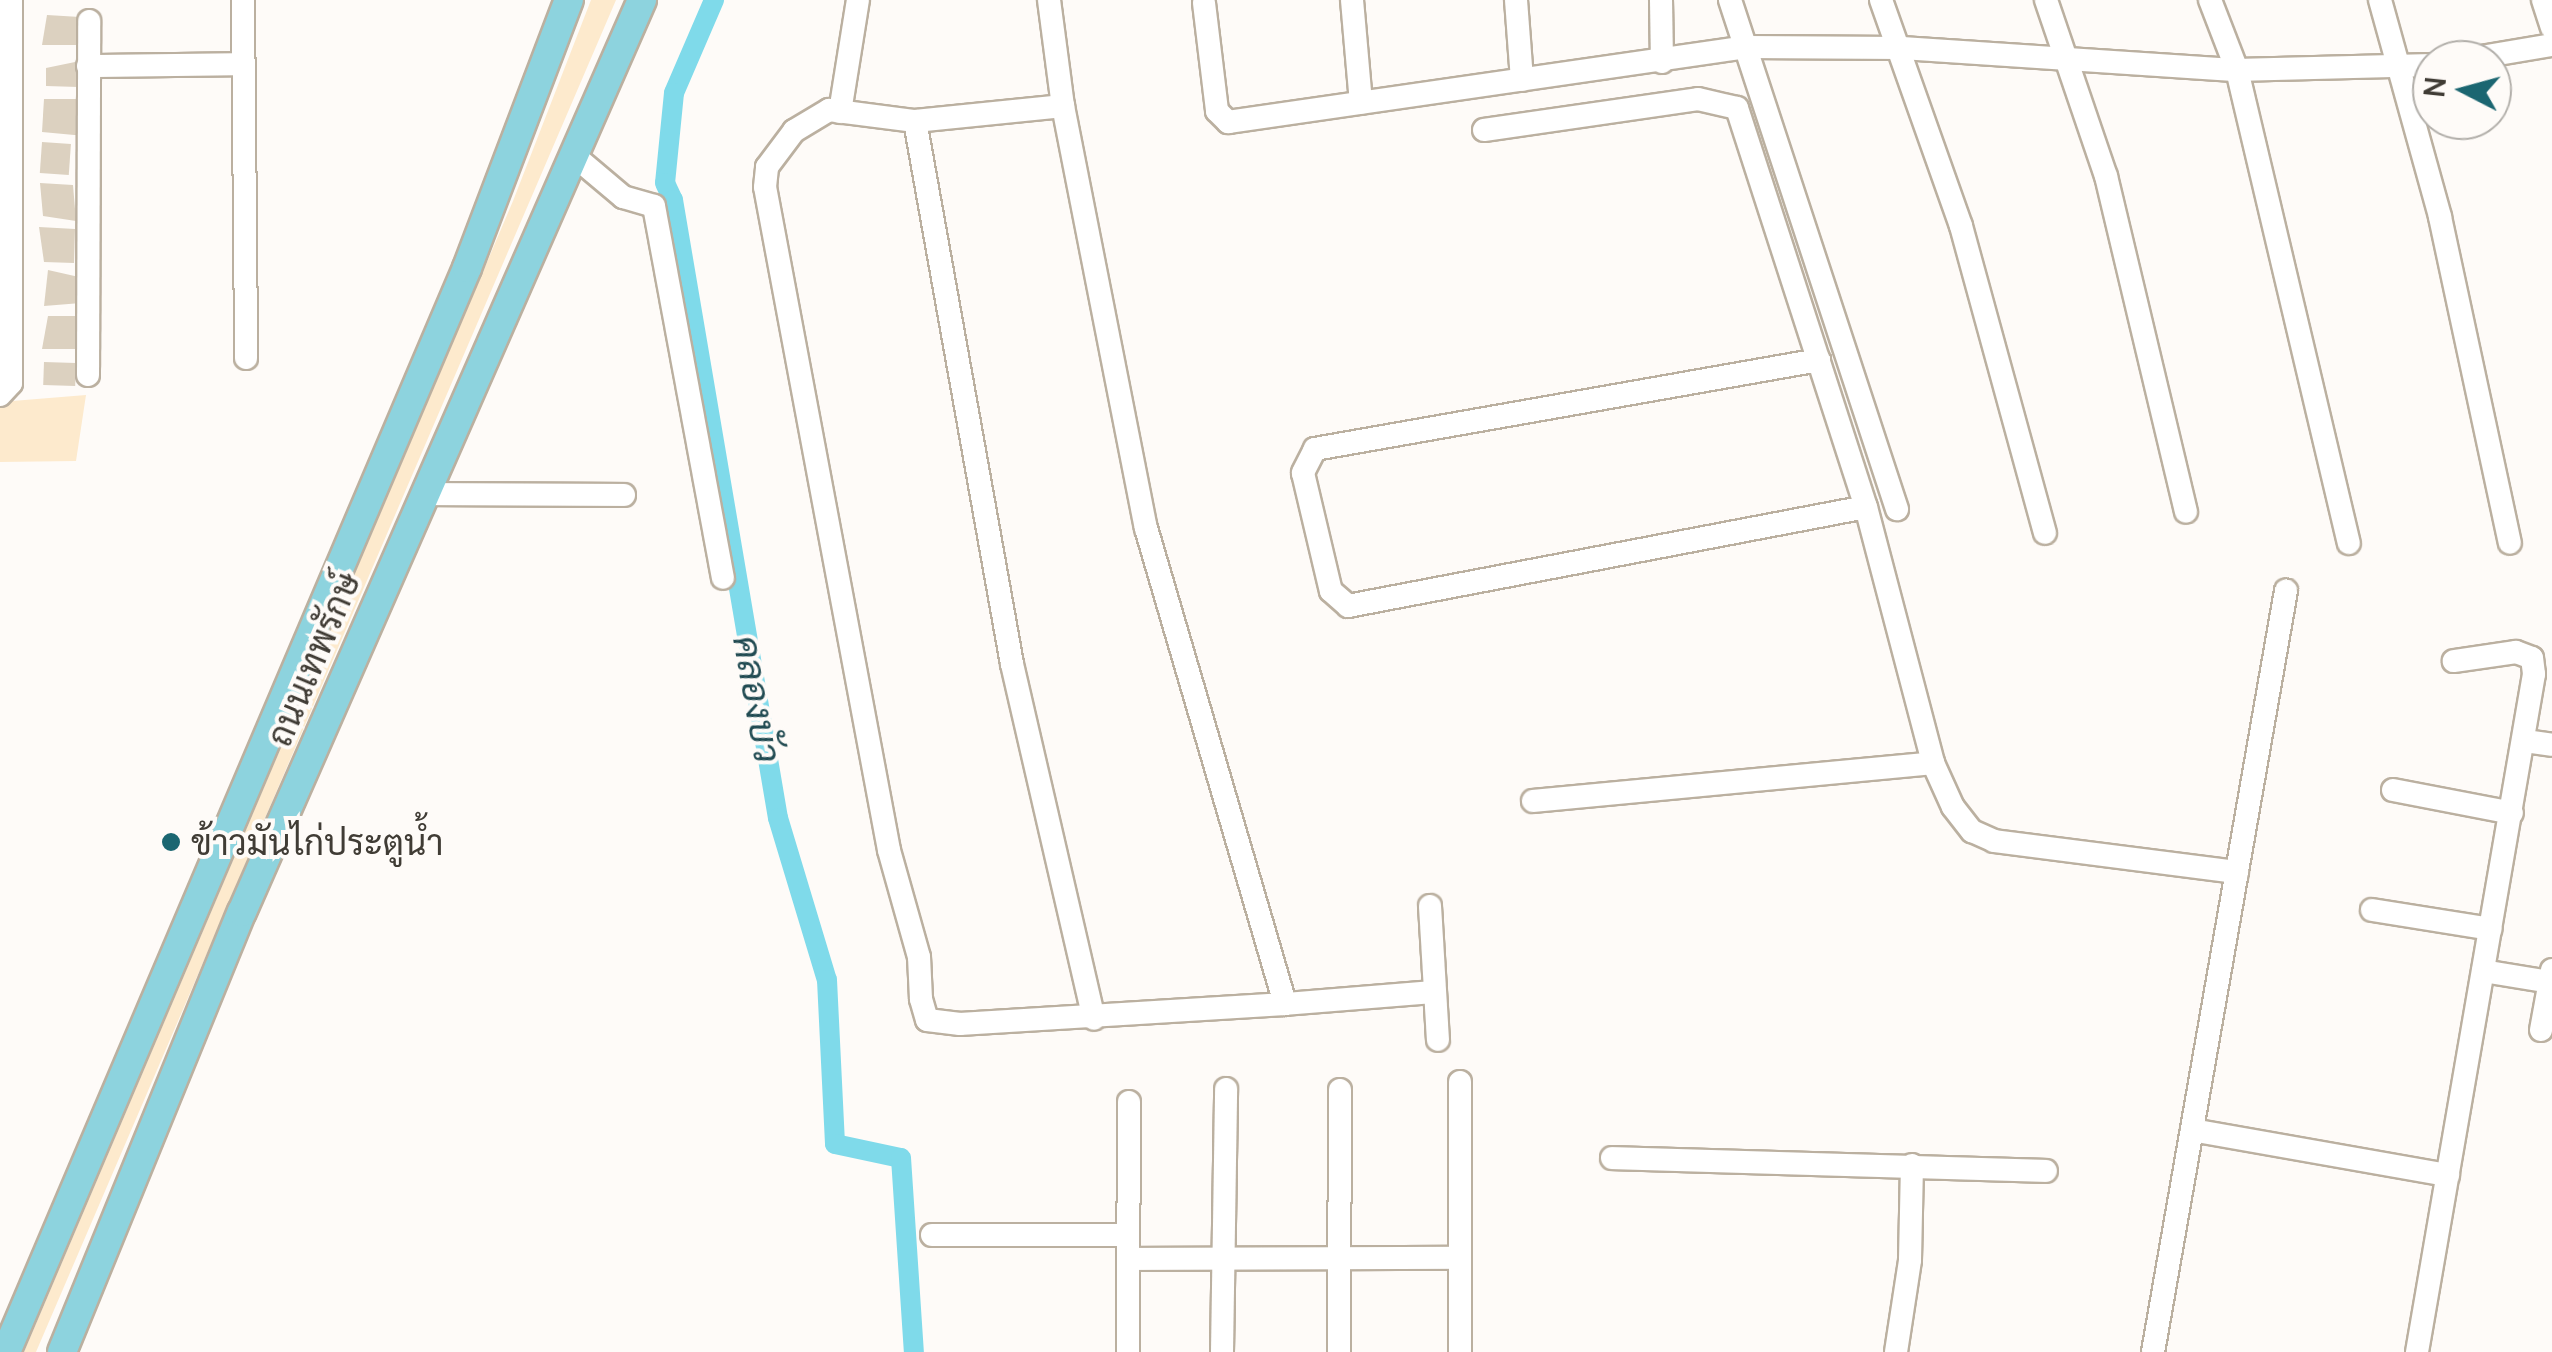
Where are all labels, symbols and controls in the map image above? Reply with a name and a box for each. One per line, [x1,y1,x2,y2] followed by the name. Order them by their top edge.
[2412,40,2512,140] north arrow
[2414,75,2454,99] text: N
[258,566,368,752] street label: ถนนเทพรักษ์
[724,632,792,766] water label: คลองบัว
[191,821,443,863] place label: ข้าวมันไก่ประตูน้ำ
[160,831,182,853] marker: ข้าวมันไก่ประตูน้ำ

